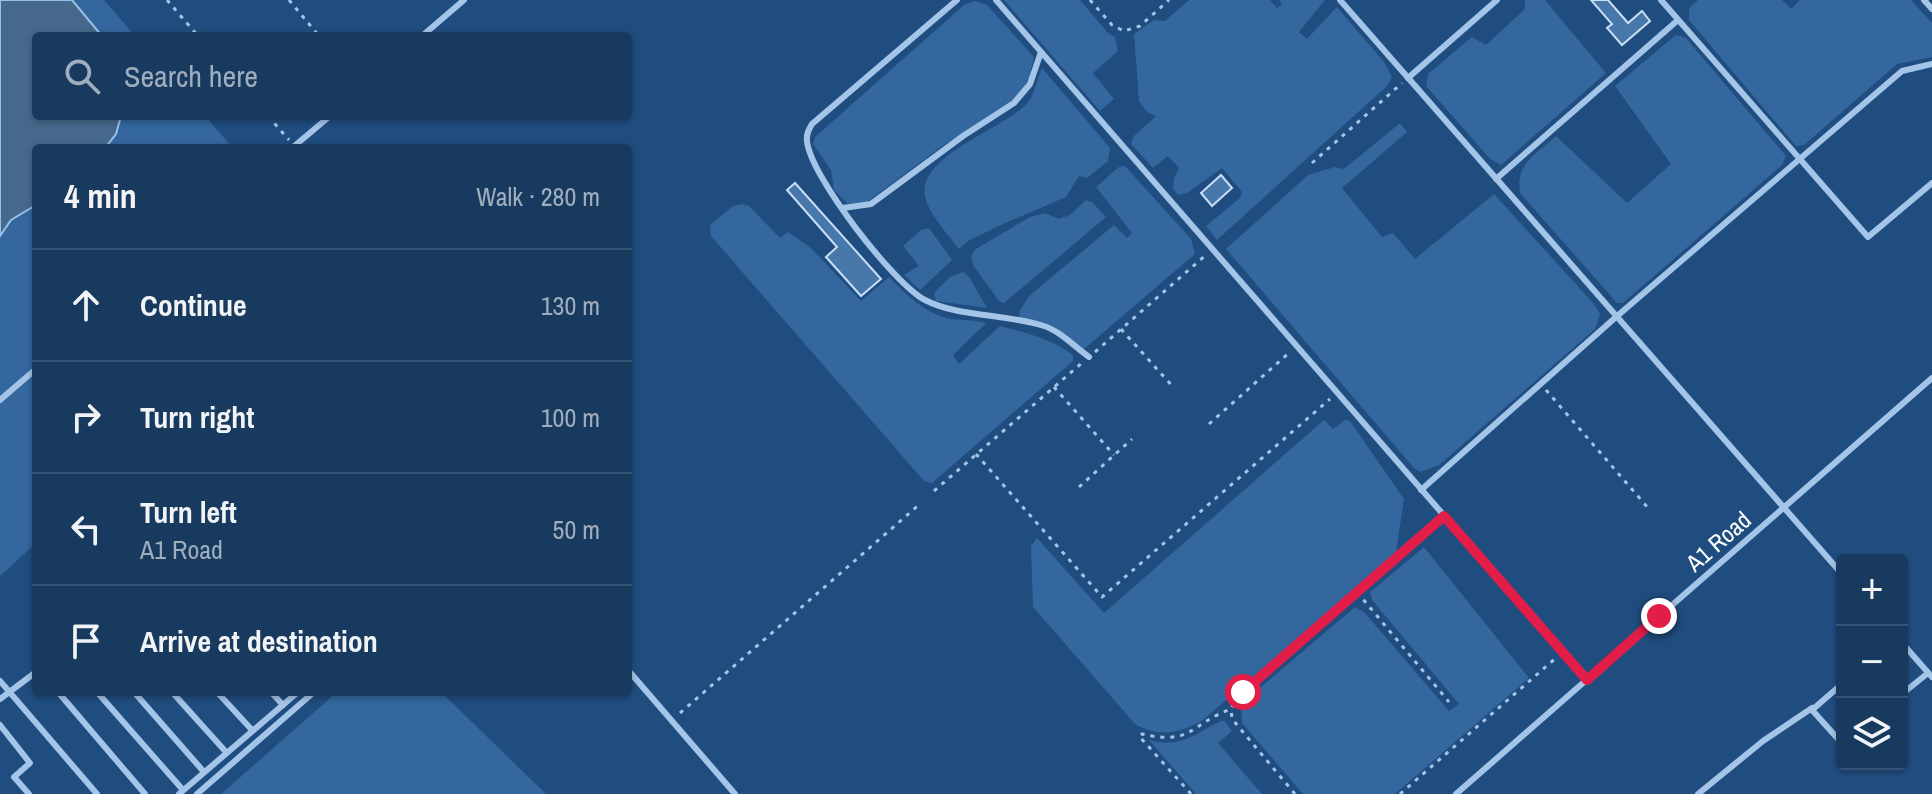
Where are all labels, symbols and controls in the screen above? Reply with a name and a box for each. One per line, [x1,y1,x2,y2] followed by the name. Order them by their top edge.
[32,32,632,120] search box
[60,54,104,98] icon: search
[124,56,258,96] text: Search here
[64,173,137,219] text: 4 min
[476,179,600,214] text: Walk · 280 m
[64,283,108,327] icon: ahead
[140,285,247,325] text: Continue
[541,288,600,323] text: 130 m
[64,395,108,439] icon: right
[140,397,254,437] text: Turn right
[541,400,600,435] text: 100 m
[140,492,237,532] text: Turn left
[1678,504,1757,579] street label: A1 Road
[64,507,108,551] icon: left
[553,512,600,547] text: 50 m
[140,532,223,567] text: A1 Road
[1836,554,1908,770] map controls
[1836,554,1908,626] button: +
[1641,598,1677,634] route end
[64,619,108,663] icon: arrive
[140,621,378,661] text: Arrive at destination
[1836,626,1908,698] button: −
[1225,674,1261,710] route start
[1836,698,1908,770] button: layers

